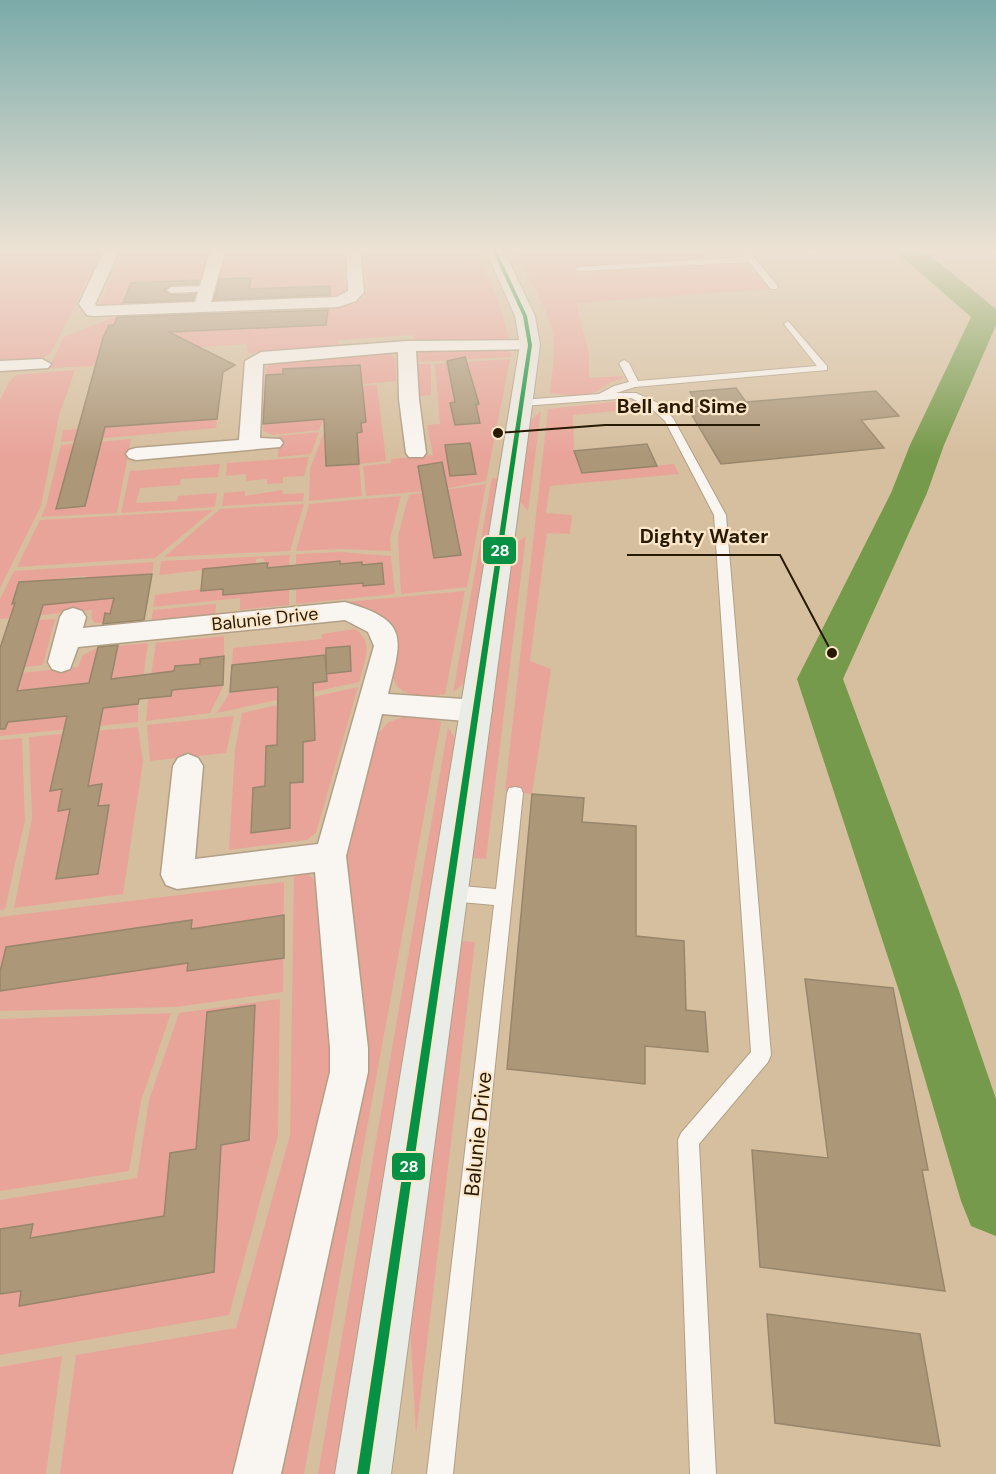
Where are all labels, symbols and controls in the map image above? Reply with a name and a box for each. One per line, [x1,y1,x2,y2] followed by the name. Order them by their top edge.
[605,387,760,425] callout: Bell and Sime
[617,393,747,419] text: Bell and Sime
[627,517,780,555] callout: Dighty Water
[640,523,768,549] text: Dighty Water
[482,536,517,565] line badge: 28
[490,540,510,561] text: 28
[210,601,320,637] street label: Balunie Drive
[458,1070,498,1198] street label: Balunie Drive
[391,1152,426,1181] line badge: 28
[399,1156,419,1177] text: 28

